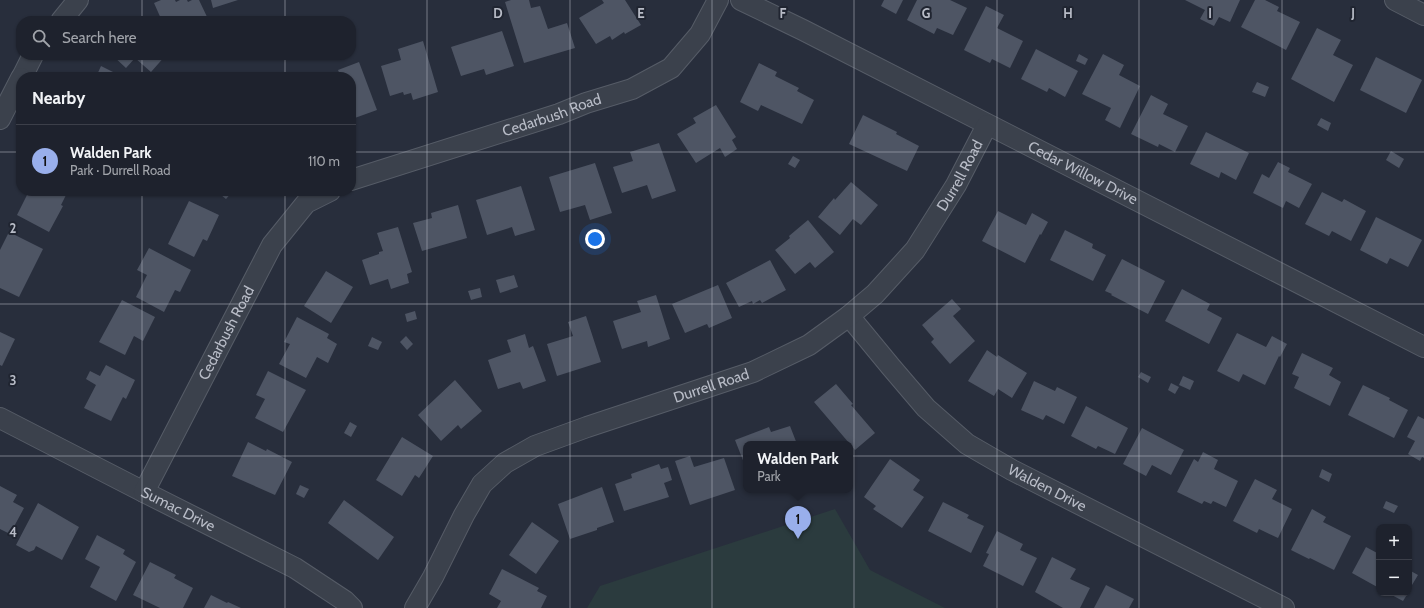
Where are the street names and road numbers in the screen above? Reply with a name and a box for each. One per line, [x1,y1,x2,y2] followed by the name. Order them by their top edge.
[500,90,603,140] street label: Cedarbush Road
[933,137,987,214] street label: Durrell Road
[1025,137,1141,208] street label: Cedar Willow Drive
[195,283,258,383] street label: Cedarbush Road
[671,365,752,407] street label: Durrell Road
[1005,460,1090,515] street label: Walden Drive
[138,483,218,535] street label: Sumac Drive

